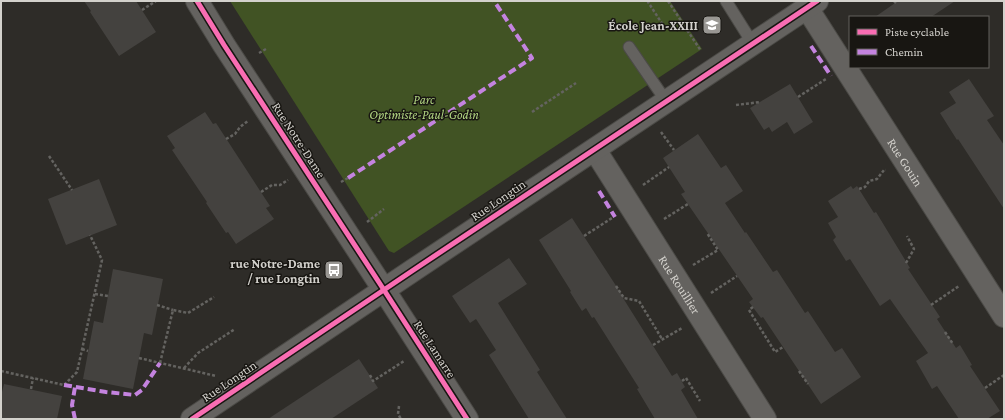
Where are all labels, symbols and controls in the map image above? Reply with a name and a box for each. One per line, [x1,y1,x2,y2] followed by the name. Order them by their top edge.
[701,14,723,36] school or university icon: École Jean-XXIII
[849,16,989,68] legend
[608,18,698,33] place label: École Jean-XXIII
[885,25,949,39] text: Piste cyclable
[885,45,924,59] text: Chemin
[369,92,479,122] park label: Parc Optimiste-Paul-Godin
[269,99,329,181] street label: Rue Notre-Dame
[885,135,927,189] street label: Rue Gouin
[468,176,528,224] street label: Rue Longtin
[656,252,704,317] street label: Rue Rouillier
[230,256,321,286] place label: rue Notre-Dame / rue Longtin
[323,259,345,281] bus stop icon: rue Notre-Dame / rue Longtin
[411,317,459,381] street label: Rue Lamarre
[199,357,259,405] street label: Rue Longtin

